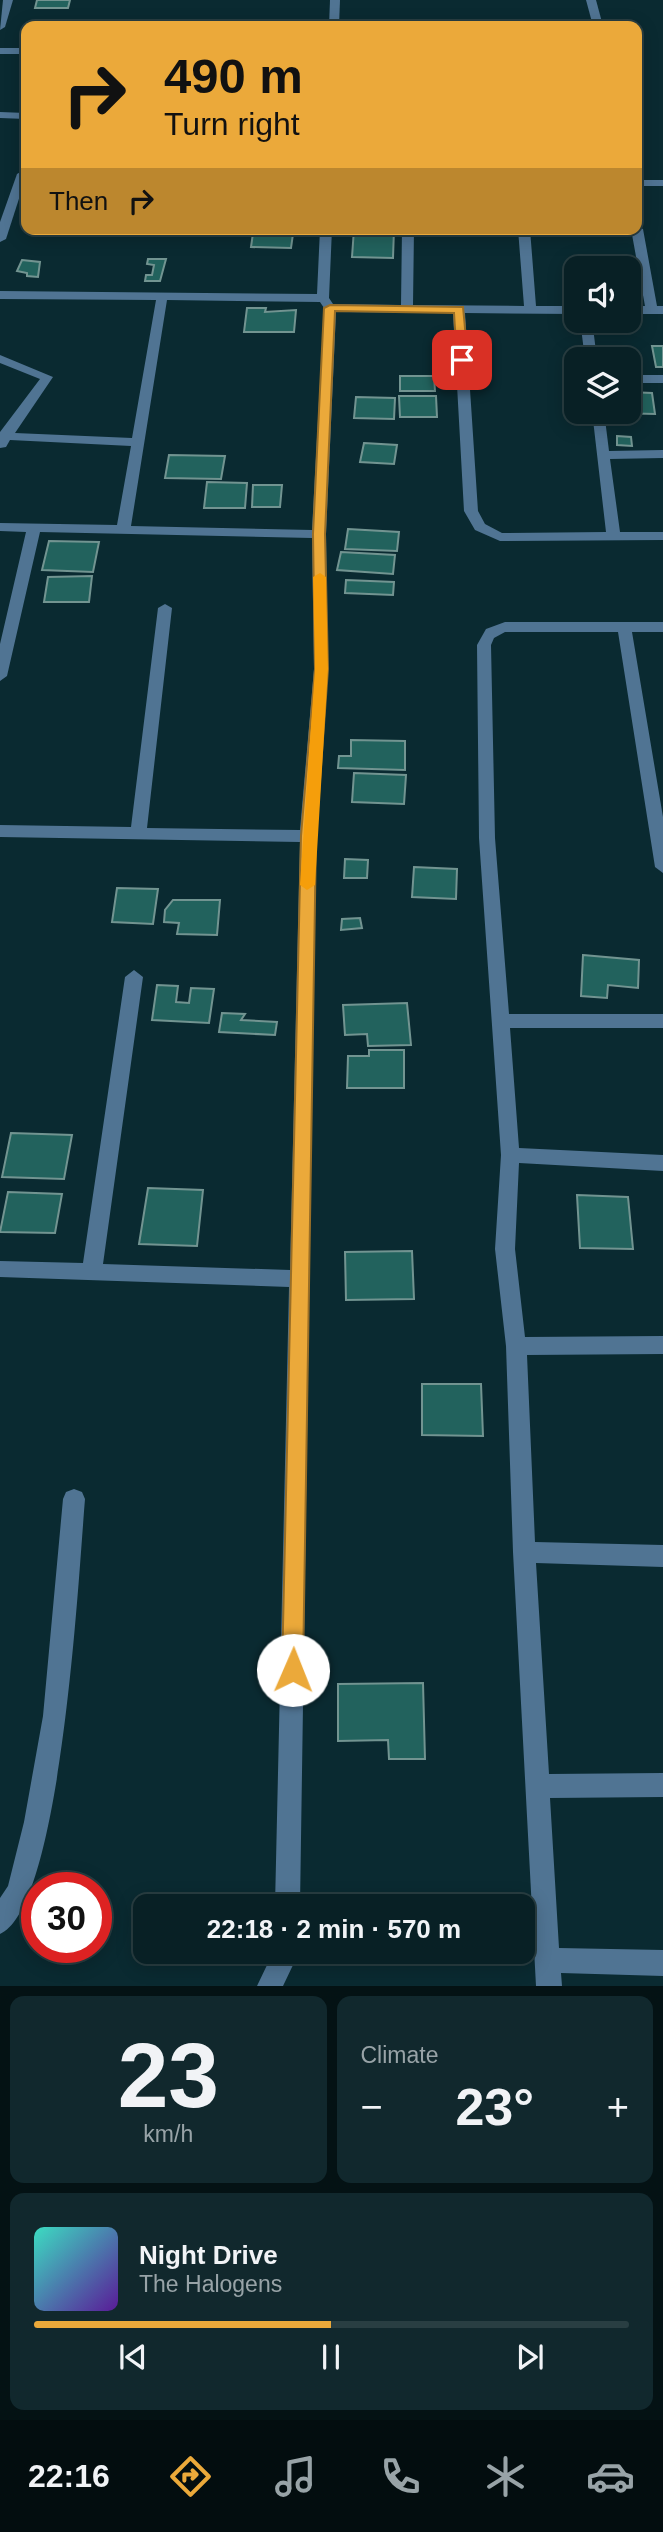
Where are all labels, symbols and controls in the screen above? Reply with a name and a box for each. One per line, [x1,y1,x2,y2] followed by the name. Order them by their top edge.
[49,49,140,140] icon: right
[164,49,303,103] text: 490 m
[164,106,300,142] text: Turn right
[122,182,160,220] icon: right
[49,186,108,216] text: Then
[564,256,641,424] map controls
[564,256,641,333] button: sound
[432,330,492,390] pin
[443,341,481,379] icon: arrive
[564,347,641,424] button: layers
[256,1633,330,1707] position arrow
[21,1872,112,1963] speed limit sign: 30
[207,1914,461,1944] text: 22:18 · 2 min · 570 m
[118,2025,219,2126] text: 23
[361,2042,438,2068] text: Climate
[455,2078,534,2136] text: 23°
[361,2086,383,2128] text: −
[607,2086,629,2128] text: +
[143,2121,193,2147] text: km/h
[139,2240,278,2270] text: Night Drive
[139,2271,282,2297] text: The Halogens
[114,2338,152,2376] icon: previous
[312,2338,350,2376] icon: pause
[511,2338,549,2376] icon: next
[166,2452,215,2501] icon: directions
[271,2452,320,2501] icon: music
[376,2452,425,2501] icon: phone
[481,2452,530,2501] icon: climate
[586,2452,635,2501] icon: car
[28,2458,110,2494] text: 22:16

